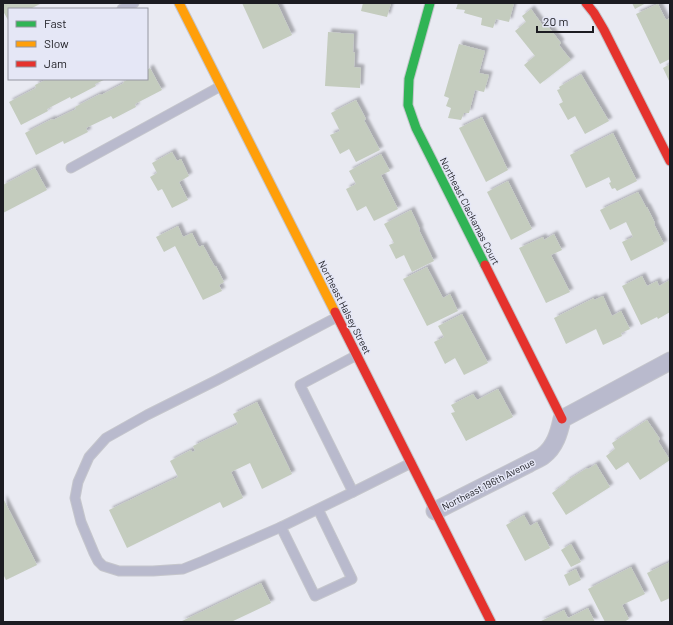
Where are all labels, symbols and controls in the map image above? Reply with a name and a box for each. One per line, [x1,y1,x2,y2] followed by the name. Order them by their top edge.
[8,8,148,80] legend
[537,8,593,34] scale bar
[543,14,569,28] text: 20 m
[44,16,67,30] text: Fast
[44,36,69,50] text: Slow
[44,56,67,70] text: Jam
[438,155,503,267] street label: Northeast Clackamas Court
[316,258,374,356] street label: Northeast Halsey Street
[440,455,536,513] street label: Northeast 196th Avenue

